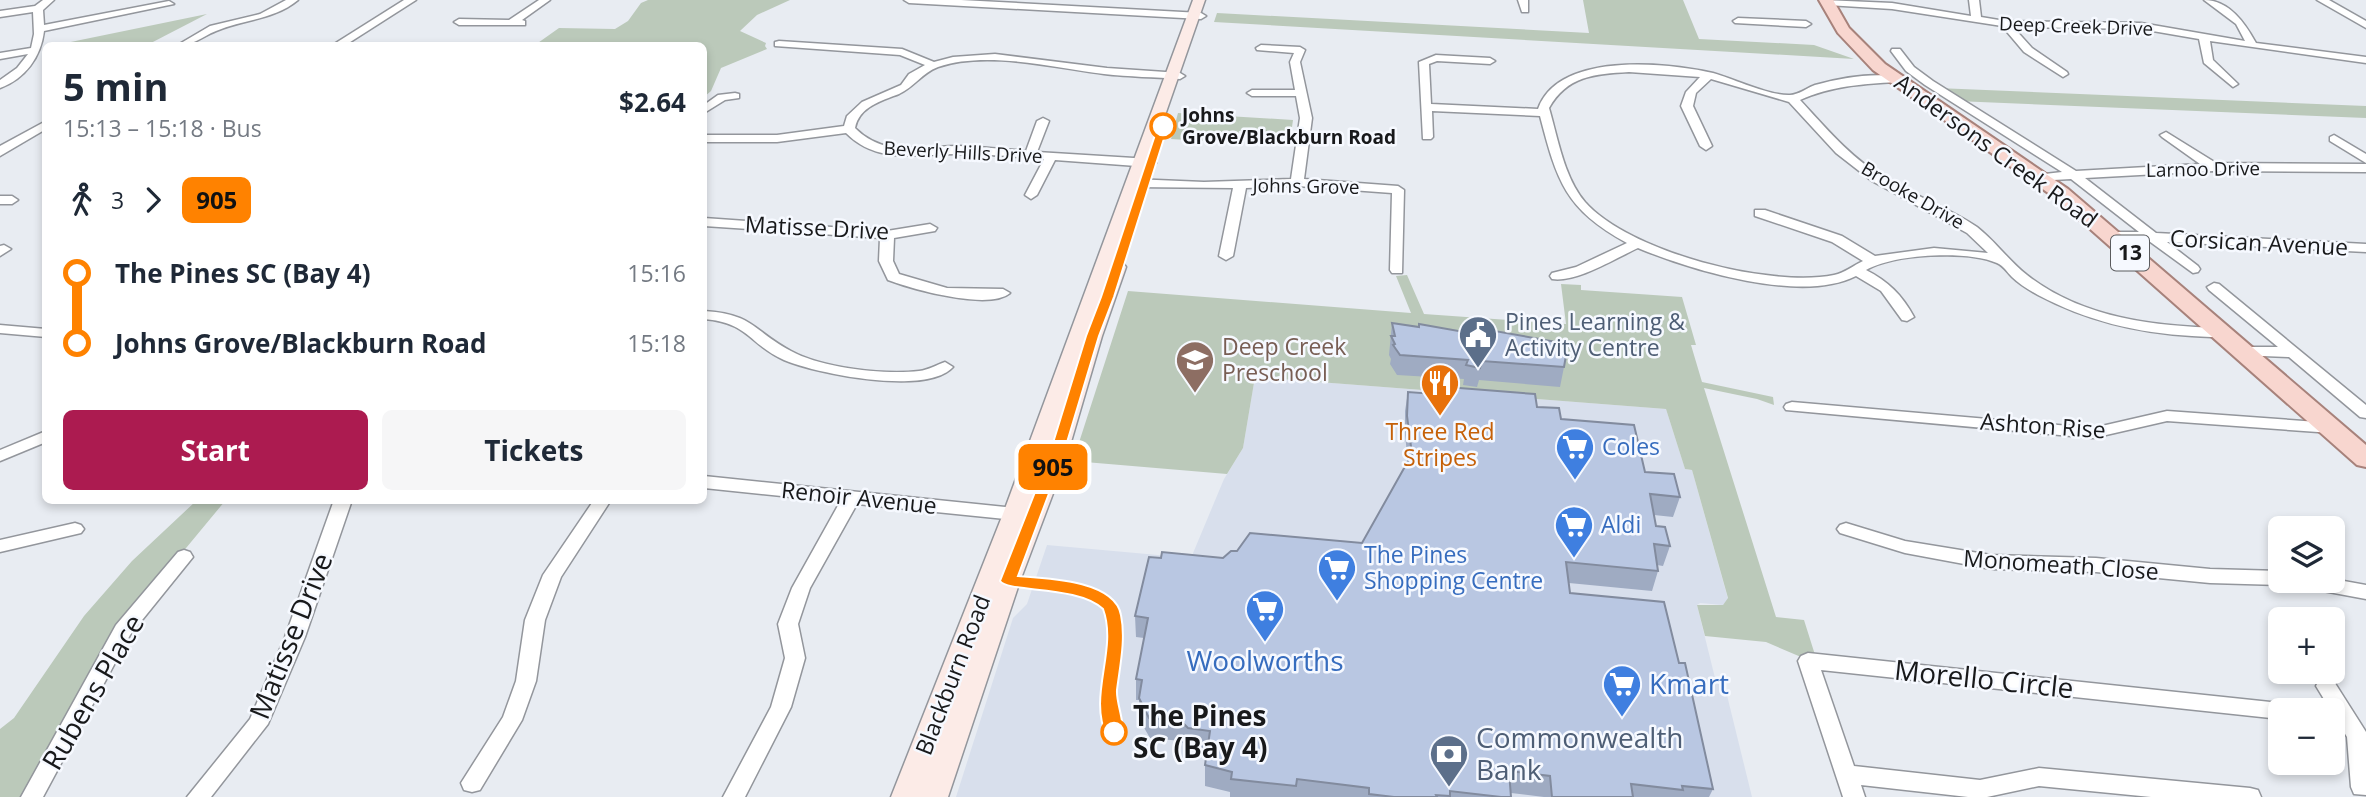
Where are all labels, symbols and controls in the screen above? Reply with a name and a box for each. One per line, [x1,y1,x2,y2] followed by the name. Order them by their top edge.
[1998,10,2154,42] street label: Deep Creek Drive
[63,60,168,112] text: 5 min
[1889,66,2105,235] street label: Andersons Creek Road
[619,84,686,120] text: $2.64
[1180,102,1396,150] place label: Johns Grove/Blackburn Road
[63,112,262,144] text: 15:13 – 15:18 · Bus
[1150,113,1176,139] marker: Johns Grove/Blackburn Road
[883,135,1043,169] street label: Beverly Hills Drive
[1857,155,1969,235] street label: Brooke Drive
[2146,155,2260,183] street label: Larnoo Drive
[1250,172,1360,200] street label: Johns Grove
[63,181,101,219] icon: walk
[134,181,172,219] icon: forward
[196,183,237,216] text: 905
[111,184,124,216] text: 3
[744,207,890,247] street label: Matisse Drive
[2169,221,2349,263] street label: Corsican Avenue
[2111,236,2149,270] road number: 13
[115,255,371,291] text: The Pines SC (Bay 4)
[627,257,686,289] text: 15:16
[1505,305,1685,363] place label: Pines Learning & Activity Centre
[1457,314,1499,369] public building icon: Pines Learning & Activity Centre
[115,325,486,361] text: Johns Grove/Blackburn Road
[627,327,686,359] text: 15:18
[1222,330,1346,388] place label: Deep Creek Preschool
[1174,339,1216,394] school or university icon: Deep Creek Preschool
[1419,362,1461,417] restaurant icon: Three Red Stripes
[1979,405,2107,445] street label: Ashton Rise
[63,410,368,490] button: Start
[382,410,686,490] button: Tickets
[1385,415,1495,473] place label: Three Red Stripes
[1554,426,1596,481] supermarket icon: Coles
[1602,430,1660,462] place label: Coles
[1013,444,1093,490] line badge: 905
[1032,450,1074,483] text: 905
[780,473,939,521] street label: Renoir Avenue
[1553,504,1595,559] supermarket icon: Aldi
[1601,508,1641,540] place label: Aldi
[2268,516,2345,775] map controls
[2268,516,2345,593] button: layers
[1364,538,1543,596] place label: The Pines Shopping Centre
[1962,541,2160,587] street label: Monomeath Close
[239,547,341,724] street label: Matisse Drive
[1316,547,1358,602] supermarket icon: The Pines Shopping Centre
[1244,588,1286,643] supermarket icon: Woolworths
[907,590,997,759] street label: Blackburn Road
[32,607,152,776] street label: Rubens Place
[2268,607,2345,684] button: +
[1186,641,1344,679] place label: Woolworths
[1893,650,2076,706] street label: Morello Circle
[1601,663,1643,718] supermarket icon: Kmart
[1649,664,1729,702] place label: Kmart
[1133,696,1267,766] place label: The Pines SC (Bay 4)
[2268,698,2345,775] button: −
[1476,718,1684,788] place label: Commonwealth Bank
[1101,719,1127,745] marker: The Pines SC (Bay 4)
[1428,733,1470,788] bank icon: Commonwealth Bank

